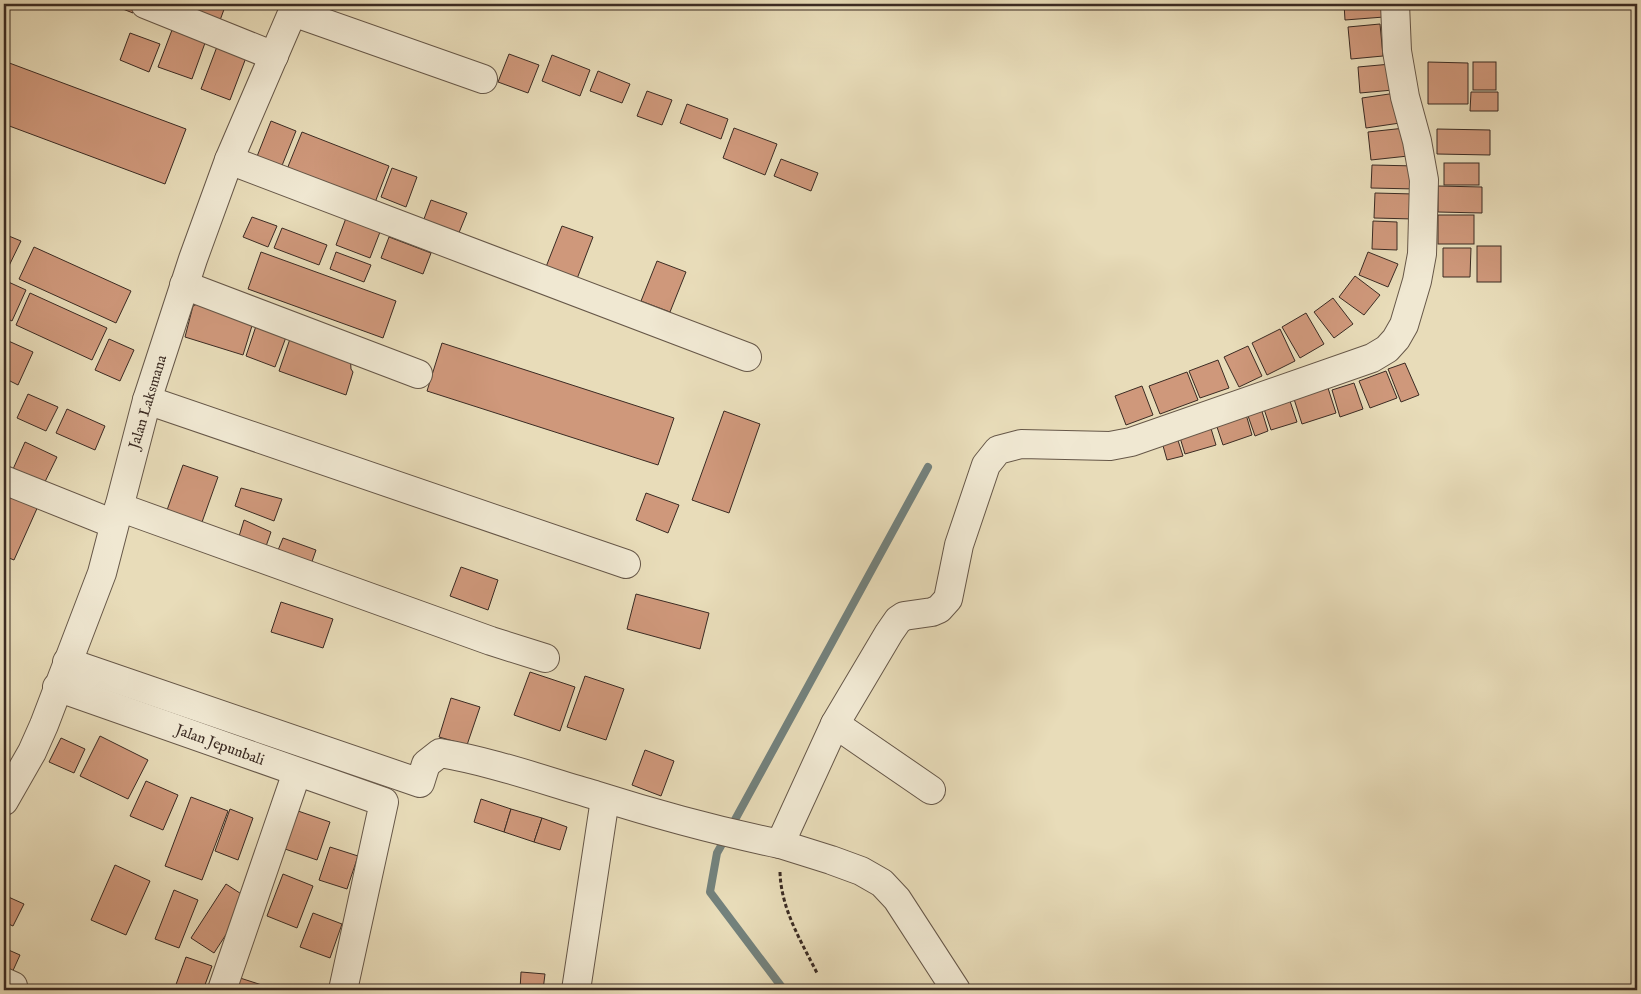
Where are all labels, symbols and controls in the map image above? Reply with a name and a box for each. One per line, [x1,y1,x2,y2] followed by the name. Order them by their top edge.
[124,352,171,453] street label: Jalan Laksmana
[171,719,267,770] street label: Jalan Jepunbali

